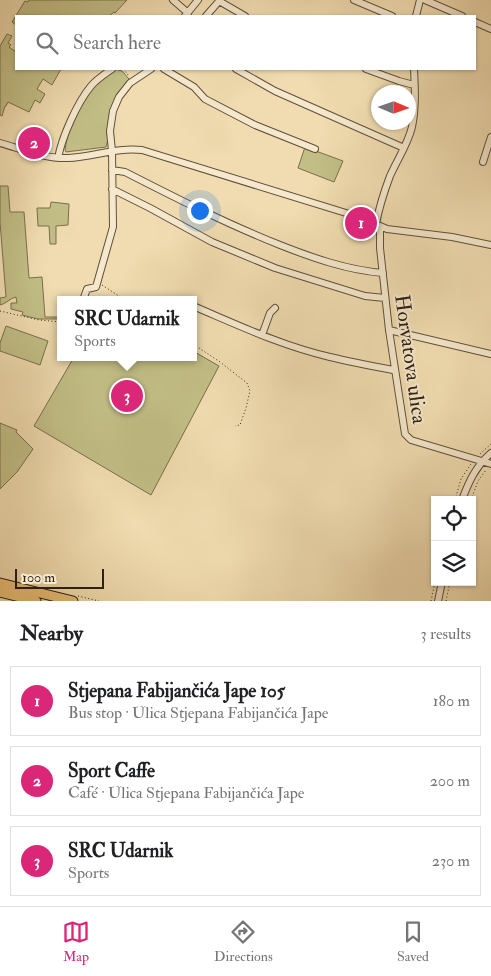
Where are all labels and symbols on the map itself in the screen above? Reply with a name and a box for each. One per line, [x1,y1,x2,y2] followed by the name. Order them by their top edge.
[371,85,416,130] north arrow
[18,124,50,162] pin: 2
[187,198,213,224] your location
[345,204,377,242] pin: 1
[388,293,433,426] street label: Horvatova ulica
[111,377,143,415] pin: 3
[15,566,104,589] scale bar

